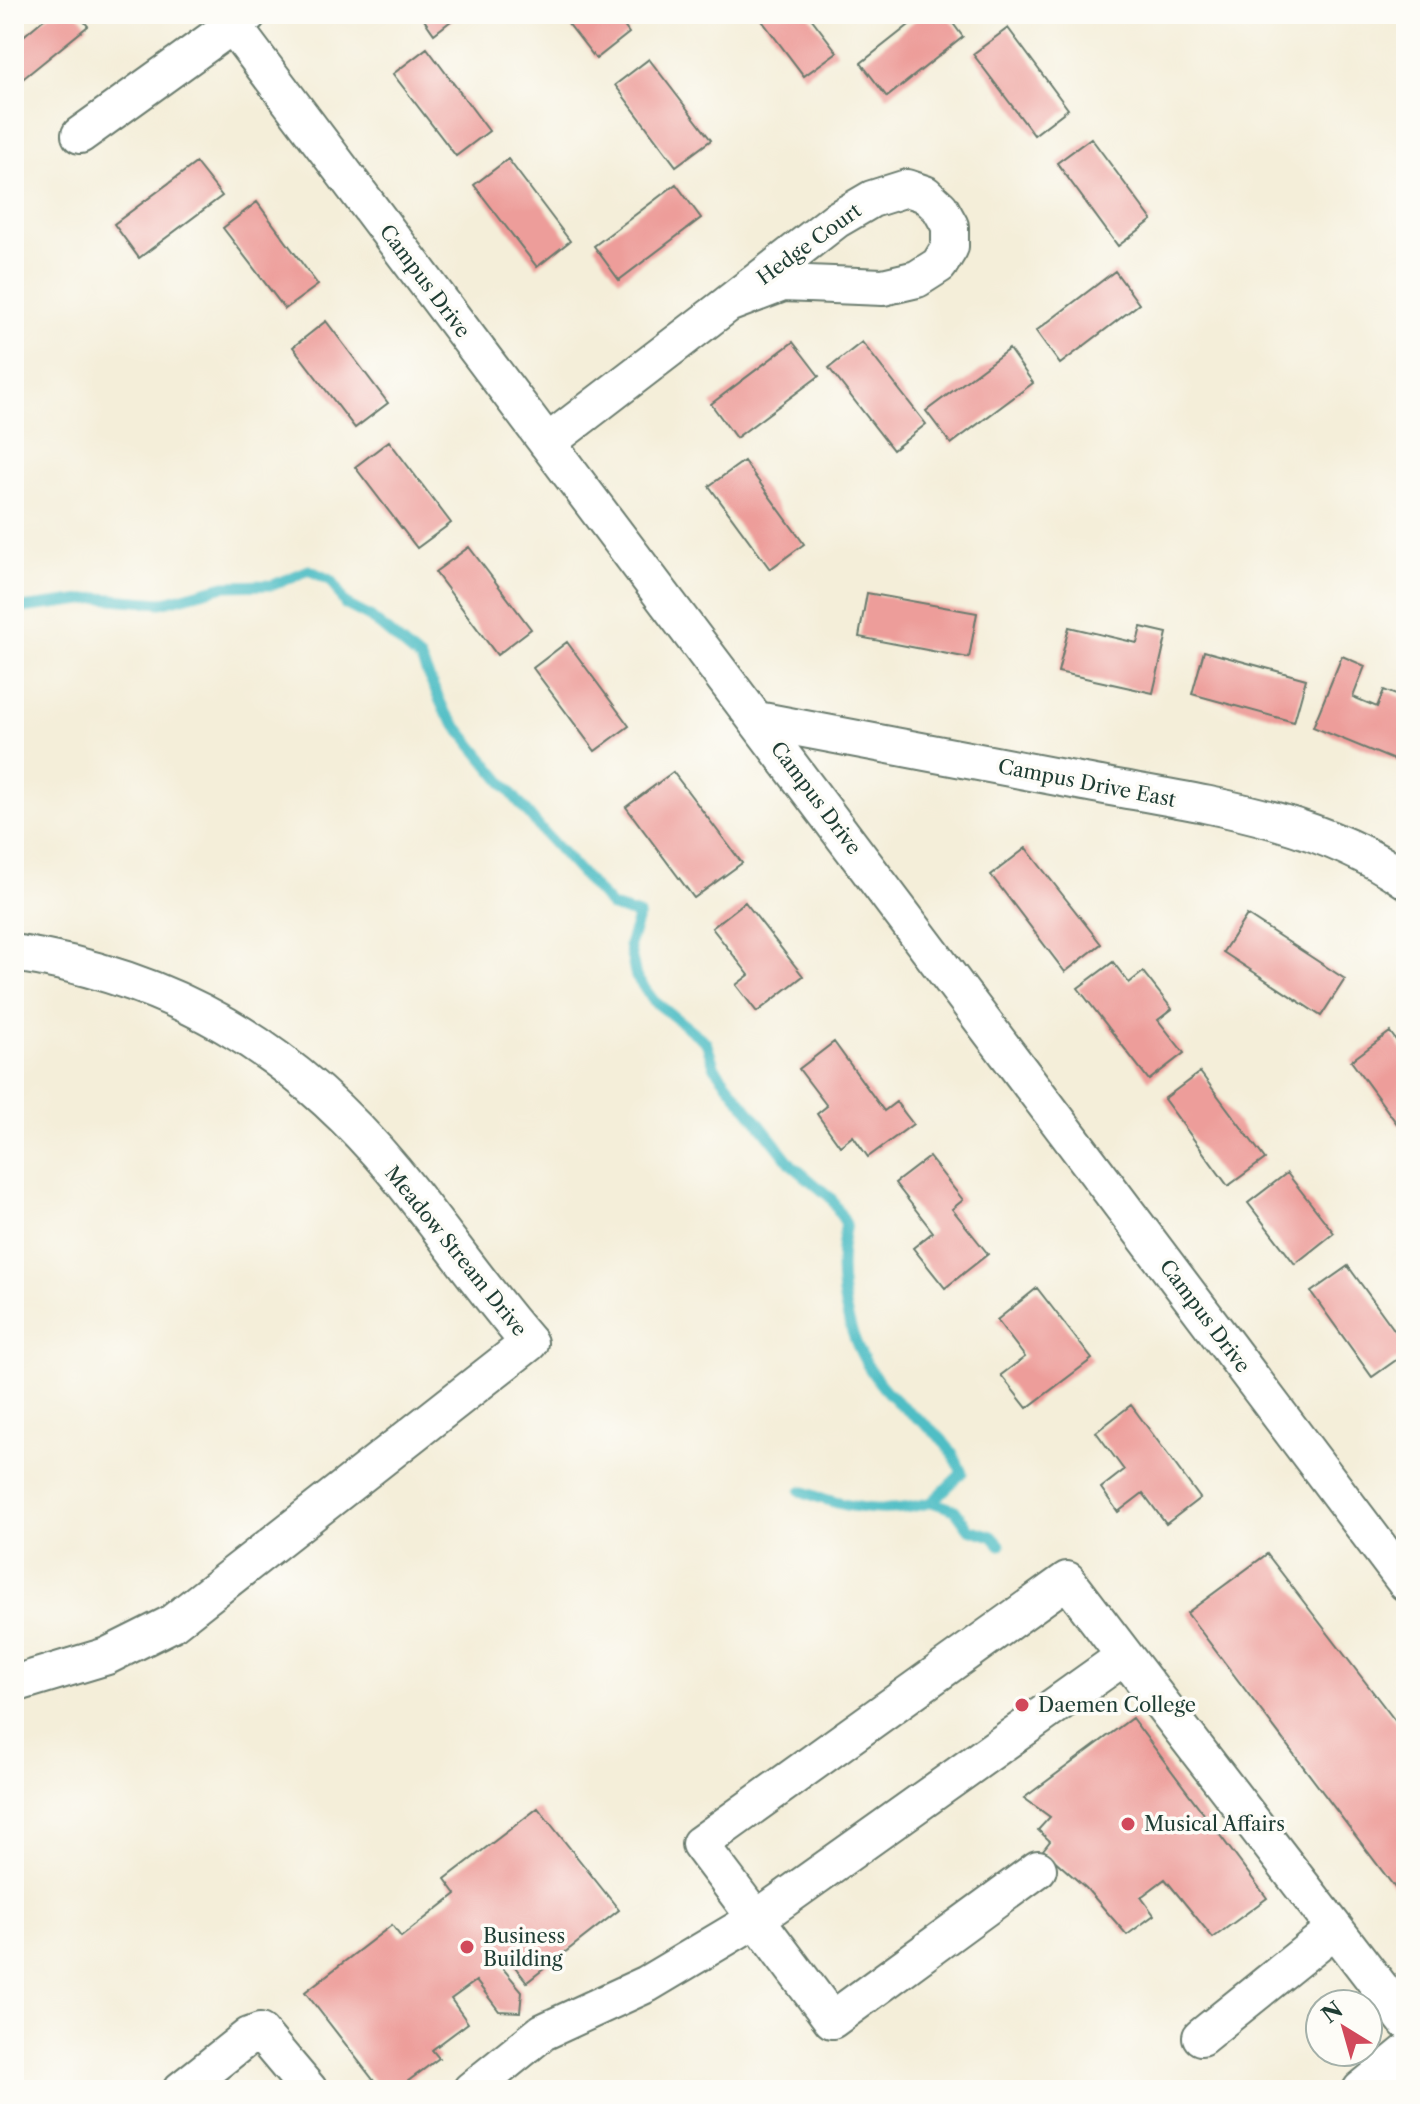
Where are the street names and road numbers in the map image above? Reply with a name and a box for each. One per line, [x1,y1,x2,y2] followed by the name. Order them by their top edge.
[752,198,866,290] street label: Hedge Court
[375,220,475,342] street label: Campus Drive
[766,737,866,859] street label: Campus Drive
[996,754,1178,812] street label: Campus Drive East
[380,1161,532,1341] street label: Meadow Stream Drive
[1155,1255,1255,1377] street label: Campus Drive

